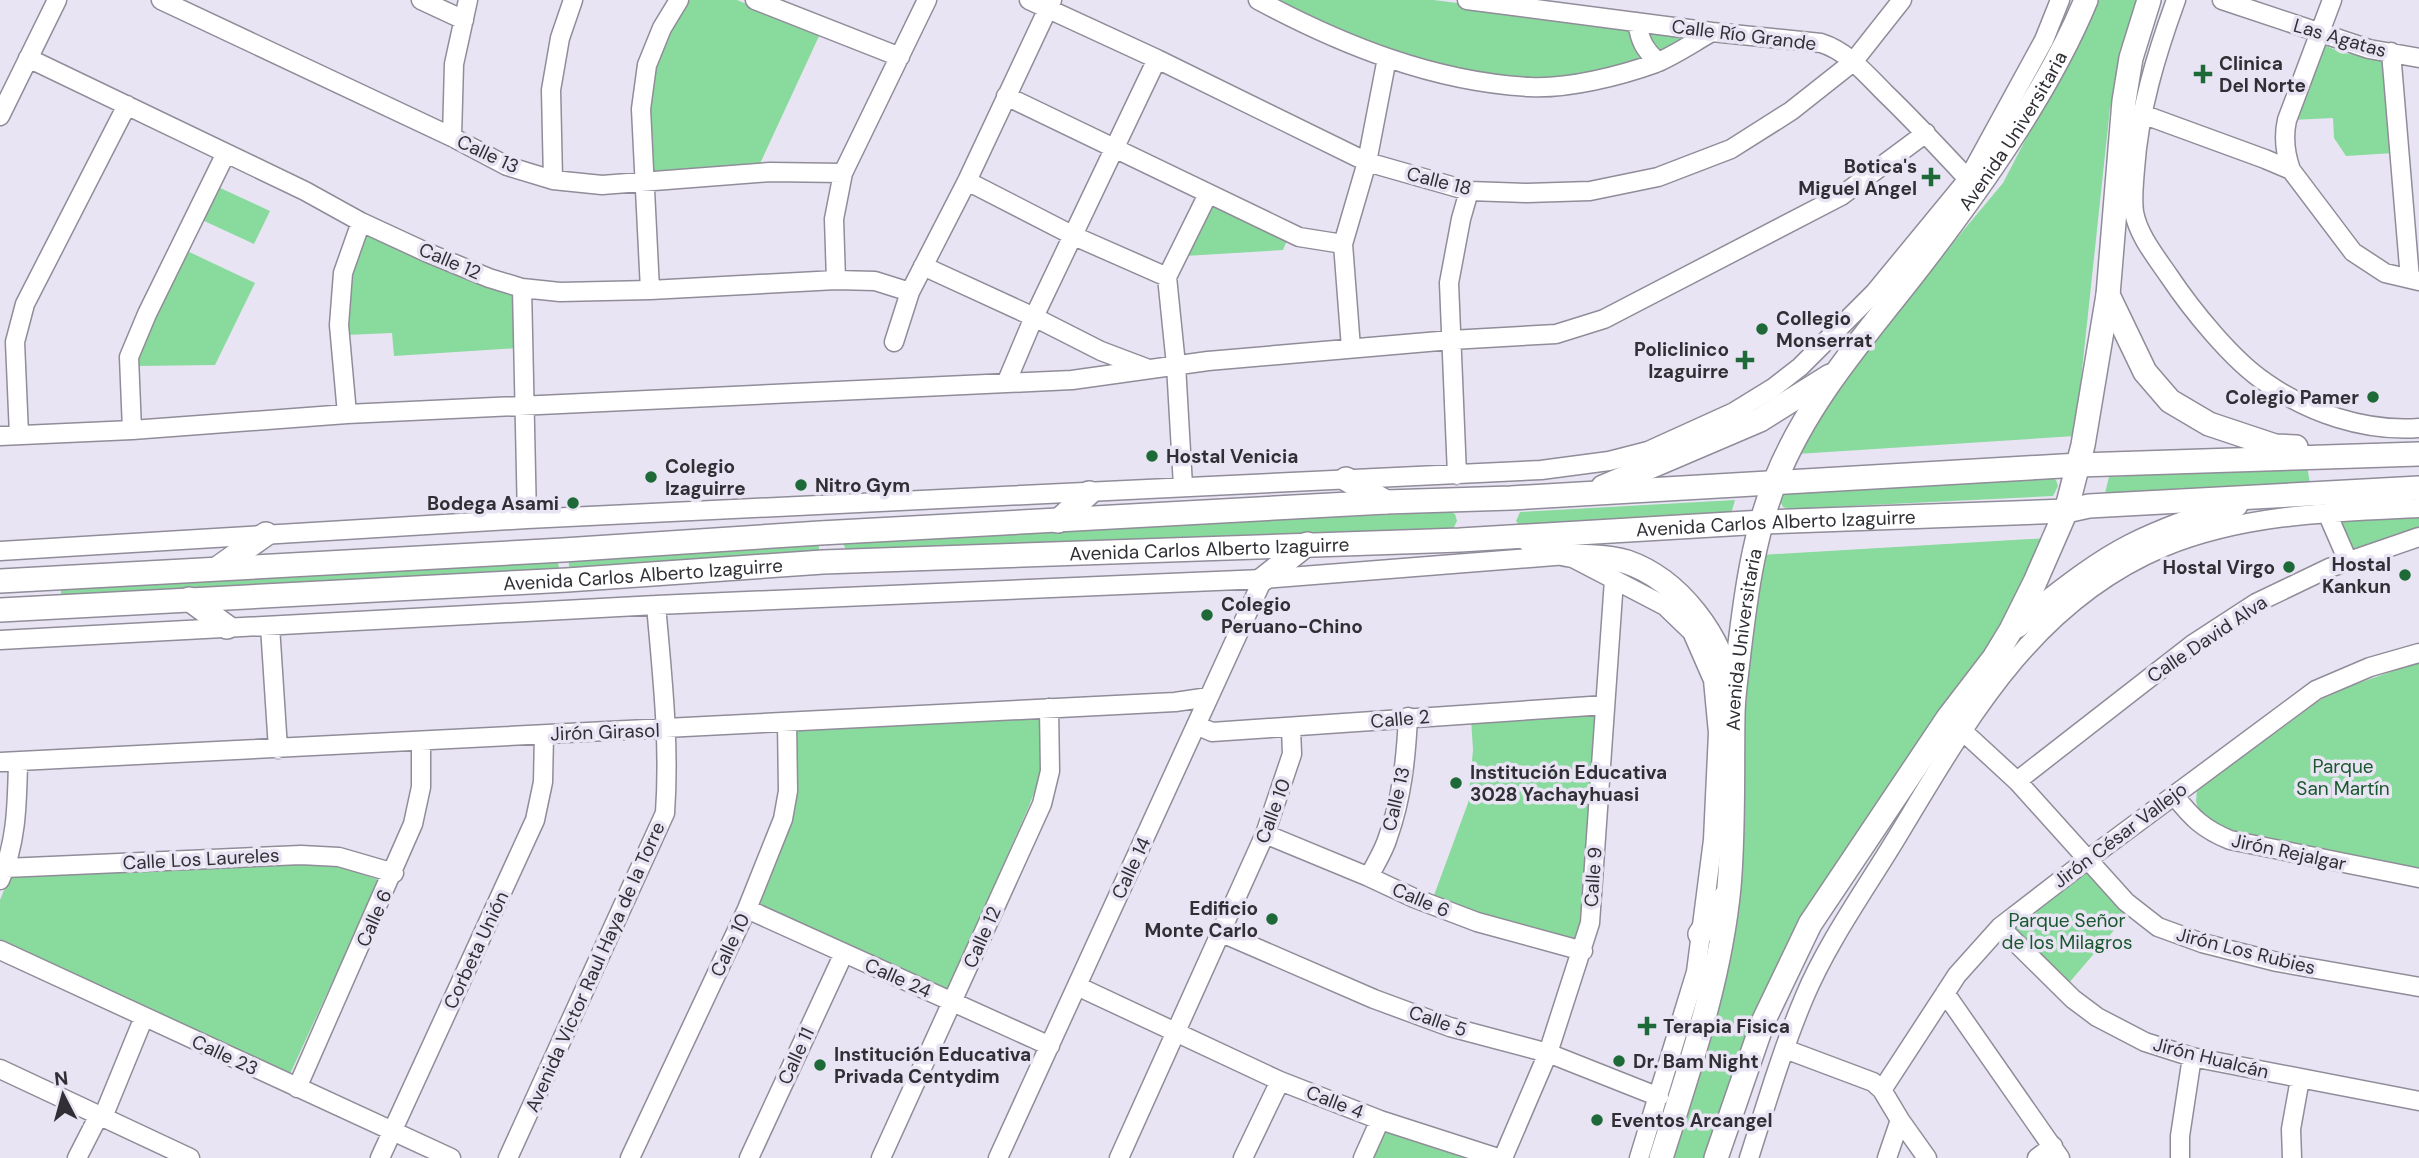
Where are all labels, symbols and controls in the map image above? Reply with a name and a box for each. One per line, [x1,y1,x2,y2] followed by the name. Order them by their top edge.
[2291,13,2389,63] street label: Las Agatas
[1670,14,1818,56] street label: Calle Río Grande
[1953,47,2072,215] street label: Avenida Universitaria
[2219,51,2306,98] place label: Clinica Del Norte
[2193,64,2213,84] marker: Clinica Del Norte
[453,129,523,179] street label: Calle 13
[1798,154,1917,201] place label: Botica's Miguel Angel
[1404,161,1474,201] street label: Calle 18
[1923,169,1939,185] marker: Botica's Miguel Angel
[415,237,485,285] street label: Calle 12
[1776,306,1873,353] place label: Collegio Monserrat
[1754,321,1770,337] marker: Collegio Monserrat
[1634,337,1729,384] place label: Policlinico Izaguirre
[1735,350,1755,370] marker: Policlinico Izaguirre
[2225,385,2359,410] place label: Colegio Pamer
[2365,389,2381,405] marker: Colegio Pamer
[1166,444,1298,469] place label: Hostal Venicia
[1144,448,1160,464] marker: Hostal Venicia
[665,454,746,501] place label: Colegio Izaguirre
[643,469,659,485] marker: Colegio Izaguirre
[815,473,910,498] place label: Nitro Gym
[793,477,809,493] marker: Nitro Gym
[427,491,559,516] place label: Bodega Asami
[565,495,581,511] marker: Bodega Asami
[1635,504,1916,542] street label: Avenida Carlos Alberto Izaguirre
[1069,531,1350,566] street label: Avenida Carlos Alberto Izaguirre
[1720,546,1767,731] street label: Avenida Universitaria
[503,552,784,596] street label: Avenida Carlos Alberto Izaguirre
[2322,552,2391,599] place label: Hostal Kankun
[2162,555,2275,580] place label: Hostal Virgo
[2281,559,2297,575] marker: Hostal Virgo
[2397,567,2413,583] marker: Hostal Kankun
[2142,590,2272,688] street label: Calle David Alva
[1221,592,1363,639] place label: Colegio Peruano-Chino
[1199,607,1215,623] marker: Colegio Peruano-Chino
[1369,704,1431,734] street label: Calle 2
[550,718,660,746] street label: Jirón Girasol
[2296,754,2390,801] park label: Parque San Martín
[1470,760,1667,807] place label: Institución Educativa 3028 Yachayhuasi
[1376,764,1416,834] street label: Calle 13
[1250,775,1296,847] street label: Calle 10
[1448,775,1464,791] marker: Institución Educativa 3028 Yachayhuasi
[2048,776,2192,894] street label: Jirón César Vallejo
[519,818,671,1116] street label: Avenida Victor Raul Haya de la Torre
[2229,828,2349,876] street label: Jirón Rejalgar
[1106,833,1156,903] street label: Calle 14
[122,842,280,876] street label: Calle Los Laureles
[1578,846,1608,908] street label: Calle 9
[1388,877,1454,923] street label: Calle 6
[350,885,398,951] street label: Calle 6
[438,887,514,1013] street label: Corbeta Unión
[1144,896,1258,943] place label: Edificio Monte Carlo
[957,902,1007,972] street label: Calle 12
[2001,908,2133,955] park label: Parque Señor de los Milagros
[704,909,756,981] street label: Calle 10
[1264,911,1280,927] marker: Edificio Monte Carlo
[2174,922,2318,980] street label: Jirón Los Rubies
[861,952,935,1004] street label: Calle 24
[1406,999,1470,1043] street label: Calle 5
[1663,1014,1790,1039] place label: Terapia Fisica
[1637,1016,1657,1036] marker: Terapia Fisica
[772,1023,820,1089] street label: Calle 11
[188,1029,262,1081] street label: Calle 23
[2150,1032,2272,1084] street label: Jirón Hualcán
[834,1042,1031,1089] place label: Institución Educativa Privada Centydim
[1633,1049,1759,1074] place label: Dr. Bam Night
[1611,1053,1627,1069] marker: Dr. Bam Night
[812,1057,828,1073] marker: Institución Educativa Privada Centydim
[28,1060,98,1130] north arrow
[53,1065,69,1092] text: N
[1303,1080,1367,1124] street label: Calle 4
[1611,1108,1773,1133] place label: Eventos Arcangel
[1589,1112,1605,1128] marker: Eventos Arcangel

